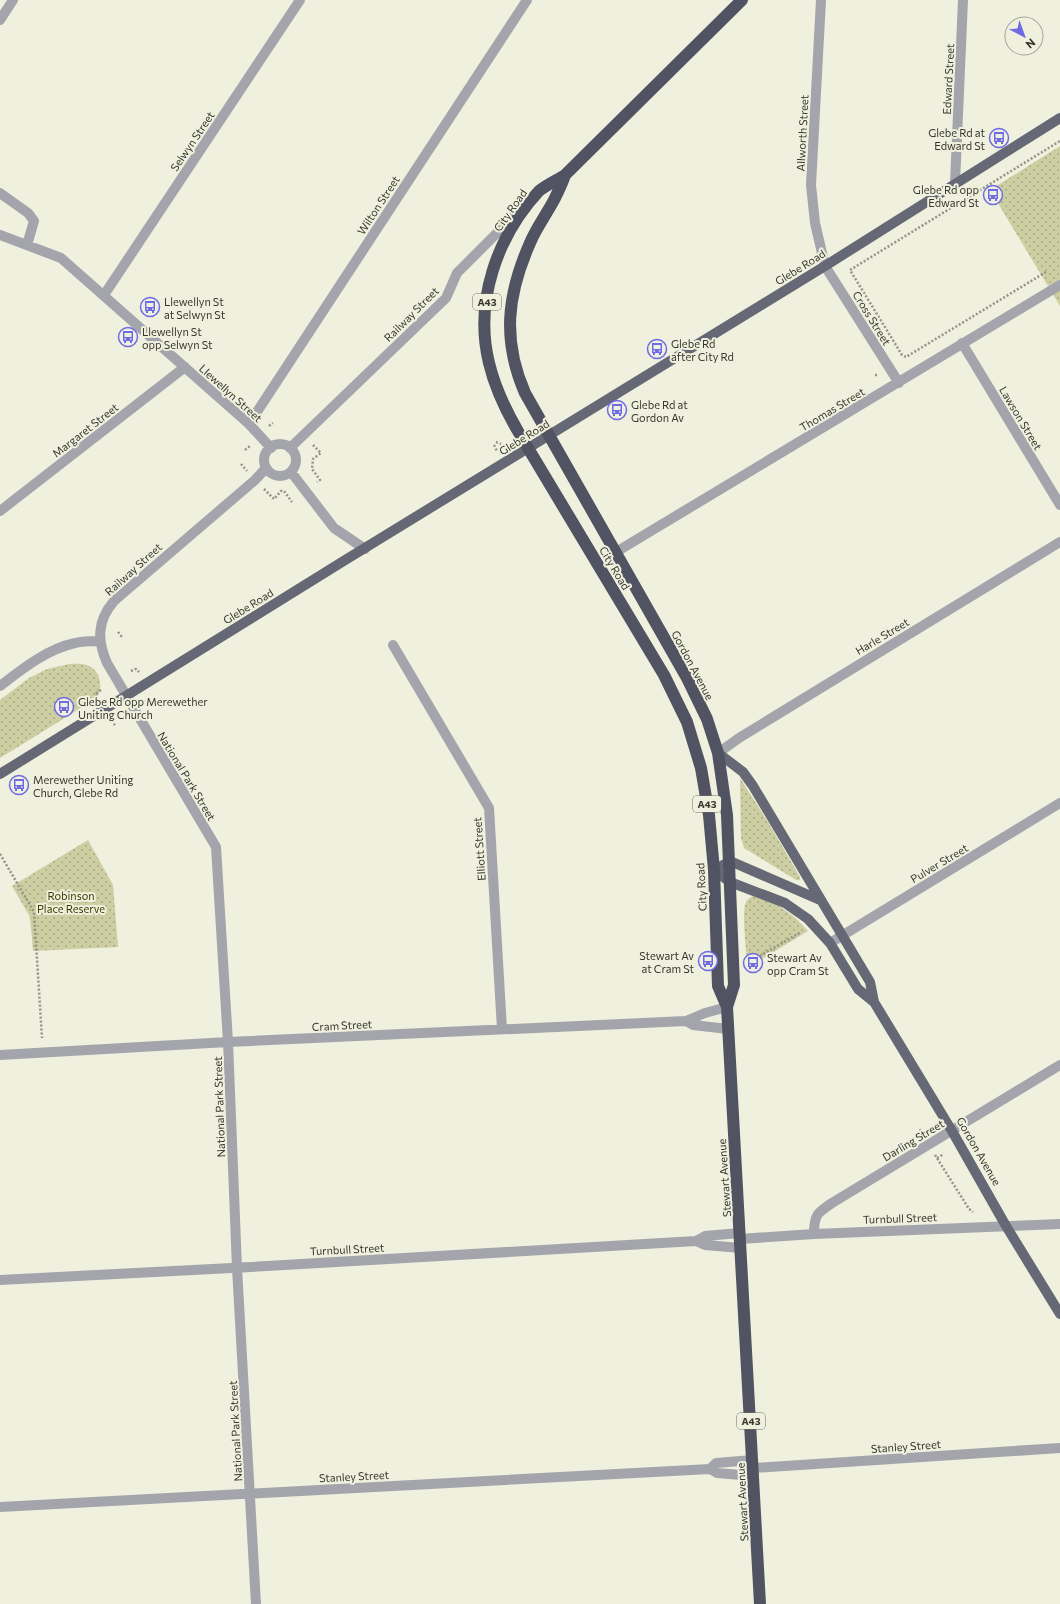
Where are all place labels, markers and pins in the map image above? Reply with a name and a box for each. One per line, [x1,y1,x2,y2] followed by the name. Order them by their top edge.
[928,126,985,152] place label: Glebe Rd at Edward St
[988,127,1010,149] bus stop icon: Glebe Rd at Edward St
[913,183,979,209] place label: Glebe Rd opp Edward St
[982,184,1004,206] bus stop icon: Glebe Rd opp Edward St
[164,295,226,321] place label: Llewellyn St at Selwyn St
[139,296,161,318] bus stop icon: Llewellyn St at Selwyn St
[142,325,213,351] place label: Llewellyn St opp Selwyn St
[117,326,139,348] bus stop icon: Llewellyn St opp Selwyn St
[671,337,734,363] place label: Glebe Rd after City Rd
[646,338,668,360] bus stop icon: Glebe Rd after City Rd
[631,398,688,424] place label: Glebe Rd at Gordon Av
[606,399,628,421] bus stop icon: Glebe Rd at Gordon Av
[78,695,208,721] place label: Glebe Rd opp Merewether Uniting Church
[53,696,75,718] bus stop icon: Glebe Rd opp Merewether Uniting Church
[33,773,133,799] place label: Merewether Uniting Church, Glebe Rd
[8,774,30,796] bus stop icon: Merewether Uniting Church, Glebe Rd
[639,949,694,975] place label: Stewart Av at Cram St
[697,950,719,972] bus stop icon: Stewart Av at Cram St
[767,951,829,977] place label: Stewart Av opp Cram St
[742,952,764,974] bus stop icon: Stewart Av opp Cram St

